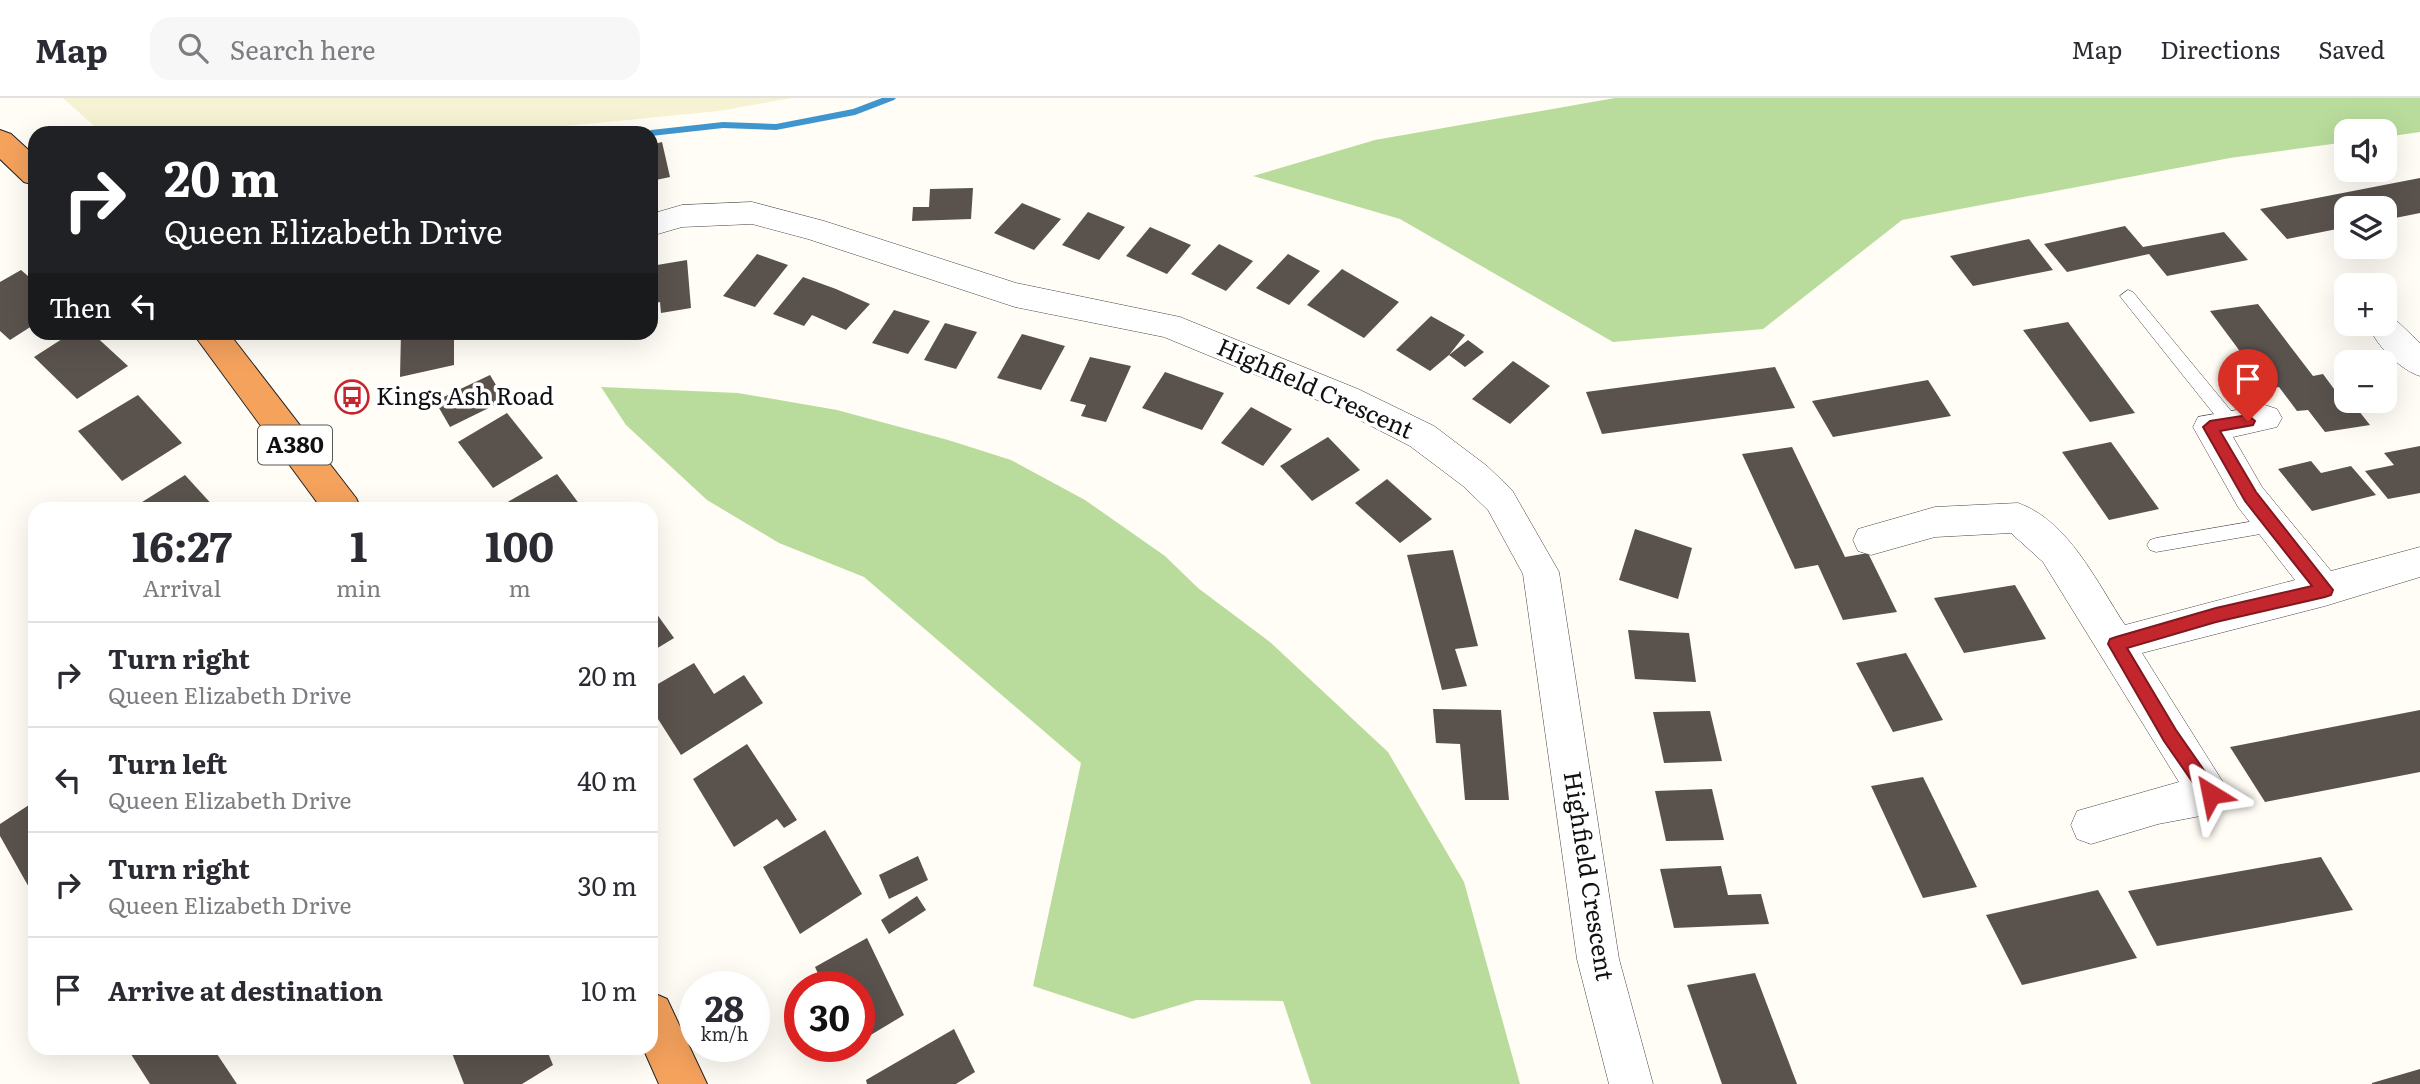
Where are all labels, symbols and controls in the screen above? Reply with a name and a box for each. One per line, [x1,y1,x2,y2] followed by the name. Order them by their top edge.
[150,17,640,80] search box
[35,24,108,73] text: Map
[174,29,212,67] icon: search
[230,29,376,68] text: Search here
[2071,31,2122,66] text: Map
[2160,31,2280,66] text: Directions
[2318,31,2385,66] text: Saved
[2334,119,2397,413] map controls
[2334,119,2397,182] button: sound
[164,139,279,212] text: 20 m
[49,154,140,245] icon: right
[2334,196,2397,259] button: layers
[164,206,503,254] text: Queen Elizabeth Drive
[2334,273,2397,336] button: +
[49,287,111,326] text: Then
[125,287,163,325] icon: left
[1212,328,1420,446] street label: Highfield Crescent
[2218,349,2278,421] pin
[2334,350,2397,413] button: −
[2229,360,2267,398] icon: arrive
[376,377,554,412] place label: Kings Ash Road
[333,378,371,416] bus stop icon: Kings Ash Road
[258,426,332,464] road number: A380
[132,513,232,575] text: 16:27
[350,513,367,575] text: 1
[485,513,554,575] text: 100
[143,570,221,604] text: Arrival
[336,570,381,604] text: min
[508,570,531,604] text: m
[108,638,250,677] text: Turn right
[578,655,637,694] text: 20 m
[49,656,87,694] icon: right
[108,677,351,711] text: Queen Elizabeth Drive
[108,743,227,782] text: Turn left
[2174,757,2248,831] position arrow
[577,760,637,799] text: 40 m
[49,761,87,799] icon: left
[1557,768,1624,983] street label: Highfield Crescent
[108,782,351,816] text: Queen Elizabeth Drive
[108,848,250,887] text: Turn right
[577,865,637,904] text: 30 m
[49,866,87,904] icon: right
[108,887,351,921] text: Queen Elizabeth Drive
[108,970,383,1009] text: Arrive at destination
[581,970,637,1009] text: 10 m
[49,971,87,1009] icon: arrive
[784,971,875,1062] speed limit sign: 30
[705,981,744,1033] text: 28
[701,1020,748,1047] text: km/h

